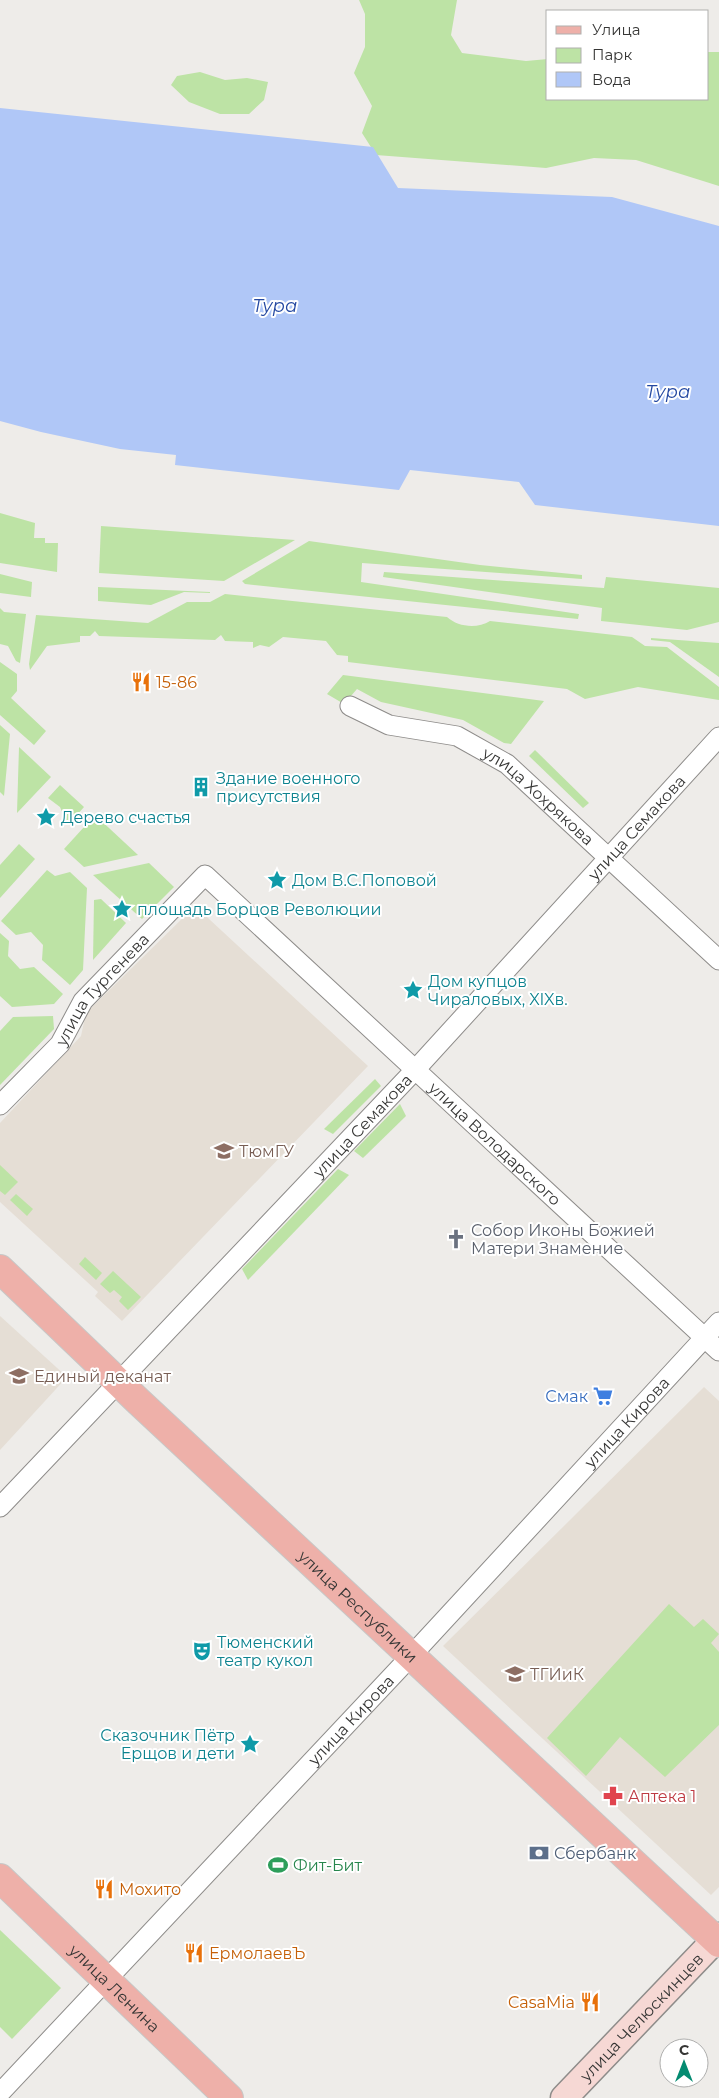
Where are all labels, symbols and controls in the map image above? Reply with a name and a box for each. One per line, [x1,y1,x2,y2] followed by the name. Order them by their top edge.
[546,10,709,100] legend
[592,20,640,39] text: Улица
[592,45,632,64] text: Парк
[592,70,631,89] text: Вода
[253,295,297,317] water label: Тура
[646,381,690,403] water label: Тура
[130,671,152,693] restaurant icon: 15-86
[156,673,197,692] place label: 15-86
[478,743,598,849] street label: улица Хохрякова
[216,769,361,806] place label: Здание военного присутствия
[583,771,689,885] street label: улица Семакова
[190,776,212,798] building icon: Здание военного присутствия
[35,806,57,828] place icon: Дерево счастья
[61,808,191,827] place label: Дерево счастья
[266,869,288,891] place icon: Дом В.С.Поповой
[292,871,437,890] place label: Дом В.С.Поповой
[111,898,133,920] place icon: площадь Борцов Революции
[137,900,381,919] place label: площадь Борцов Революции
[51,930,153,1050] street label: улица Тургенева
[428,972,568,1009] place label: Дом купцов Чираловых, XIXв.
[402,979,424,1001] place icon: Дом купцов Чираловых, XIXв.
[308,1070,416,1182] street label: улица Семакова
[424,1078,565,1210] street label: улица Володарского
[213,1140,235,1162] school or university icon: ТюмГУ
[239,1142,294,1161] place label: ТюмГУ
[471,1221,655,1258] place label: Собор Иконы Божией Матери Знамение
[445,1228,467,1250] church icon: Собор Иконы Божией Матери Знамение
[8,1365,30,1387] school or university icon: Единый деканат
[34,1367,171,1386] place label: Единый деканат
[580,1373,673,1472] street label: улица Кирова
[592,1385,614,1407] supermarket icon: Смак
[545,1387,589,1406] place label: Смак
[294,1546,421,1667] street label: улица Республики
[217,1633,314,1670] place label: Тюменский театр кукол
[191,1640,213,1662] theatre icon: Тюменский театр кукол
[504,1663,526,1685] school or university icon: ТГИиК
[530,1665,584,1684] place label: ТГИиК
[304,1671,398,1770] street label: улица Кирова
[100,1726,235,1763] place label: Сказочник Пётр Ерщов и дети
[239,1733,261,1755] place icon: Сказочник Пётр Ерщов и дети
[602,1785,624,1807] pharmacy icon: Аптека 1
[628,1787,696,1806] place label: Аптека 1
[528,1842,550,1864] bank icon: Сбербанк
[554,1844,637,1863] place label: Сбербанк
[267,1854,289,1876] sports icon: Фит-Бит
[293,1856,363,1875] place label: Фит-Бит
[93,1878,115,1900] restaurant icon: Мохито
[119,1880,181,1899] place label: Мохито
[64,1940,164,2036] street label: улица Ленина
[183,1942,205,1964] restaurant icon: ЕрмолаевЪ
[209,1944,305,1963] place label: ЕрмолаевЪ
[575,1949,707,2086] street label: улица Челюскинцев
[579,1991,601,2013] restaurant icon: CasaMia
[508,1993,575,2012] place label: CasaMia
[659,2038,709,2088] north arrow
[679,2041,689,2059] text: С

